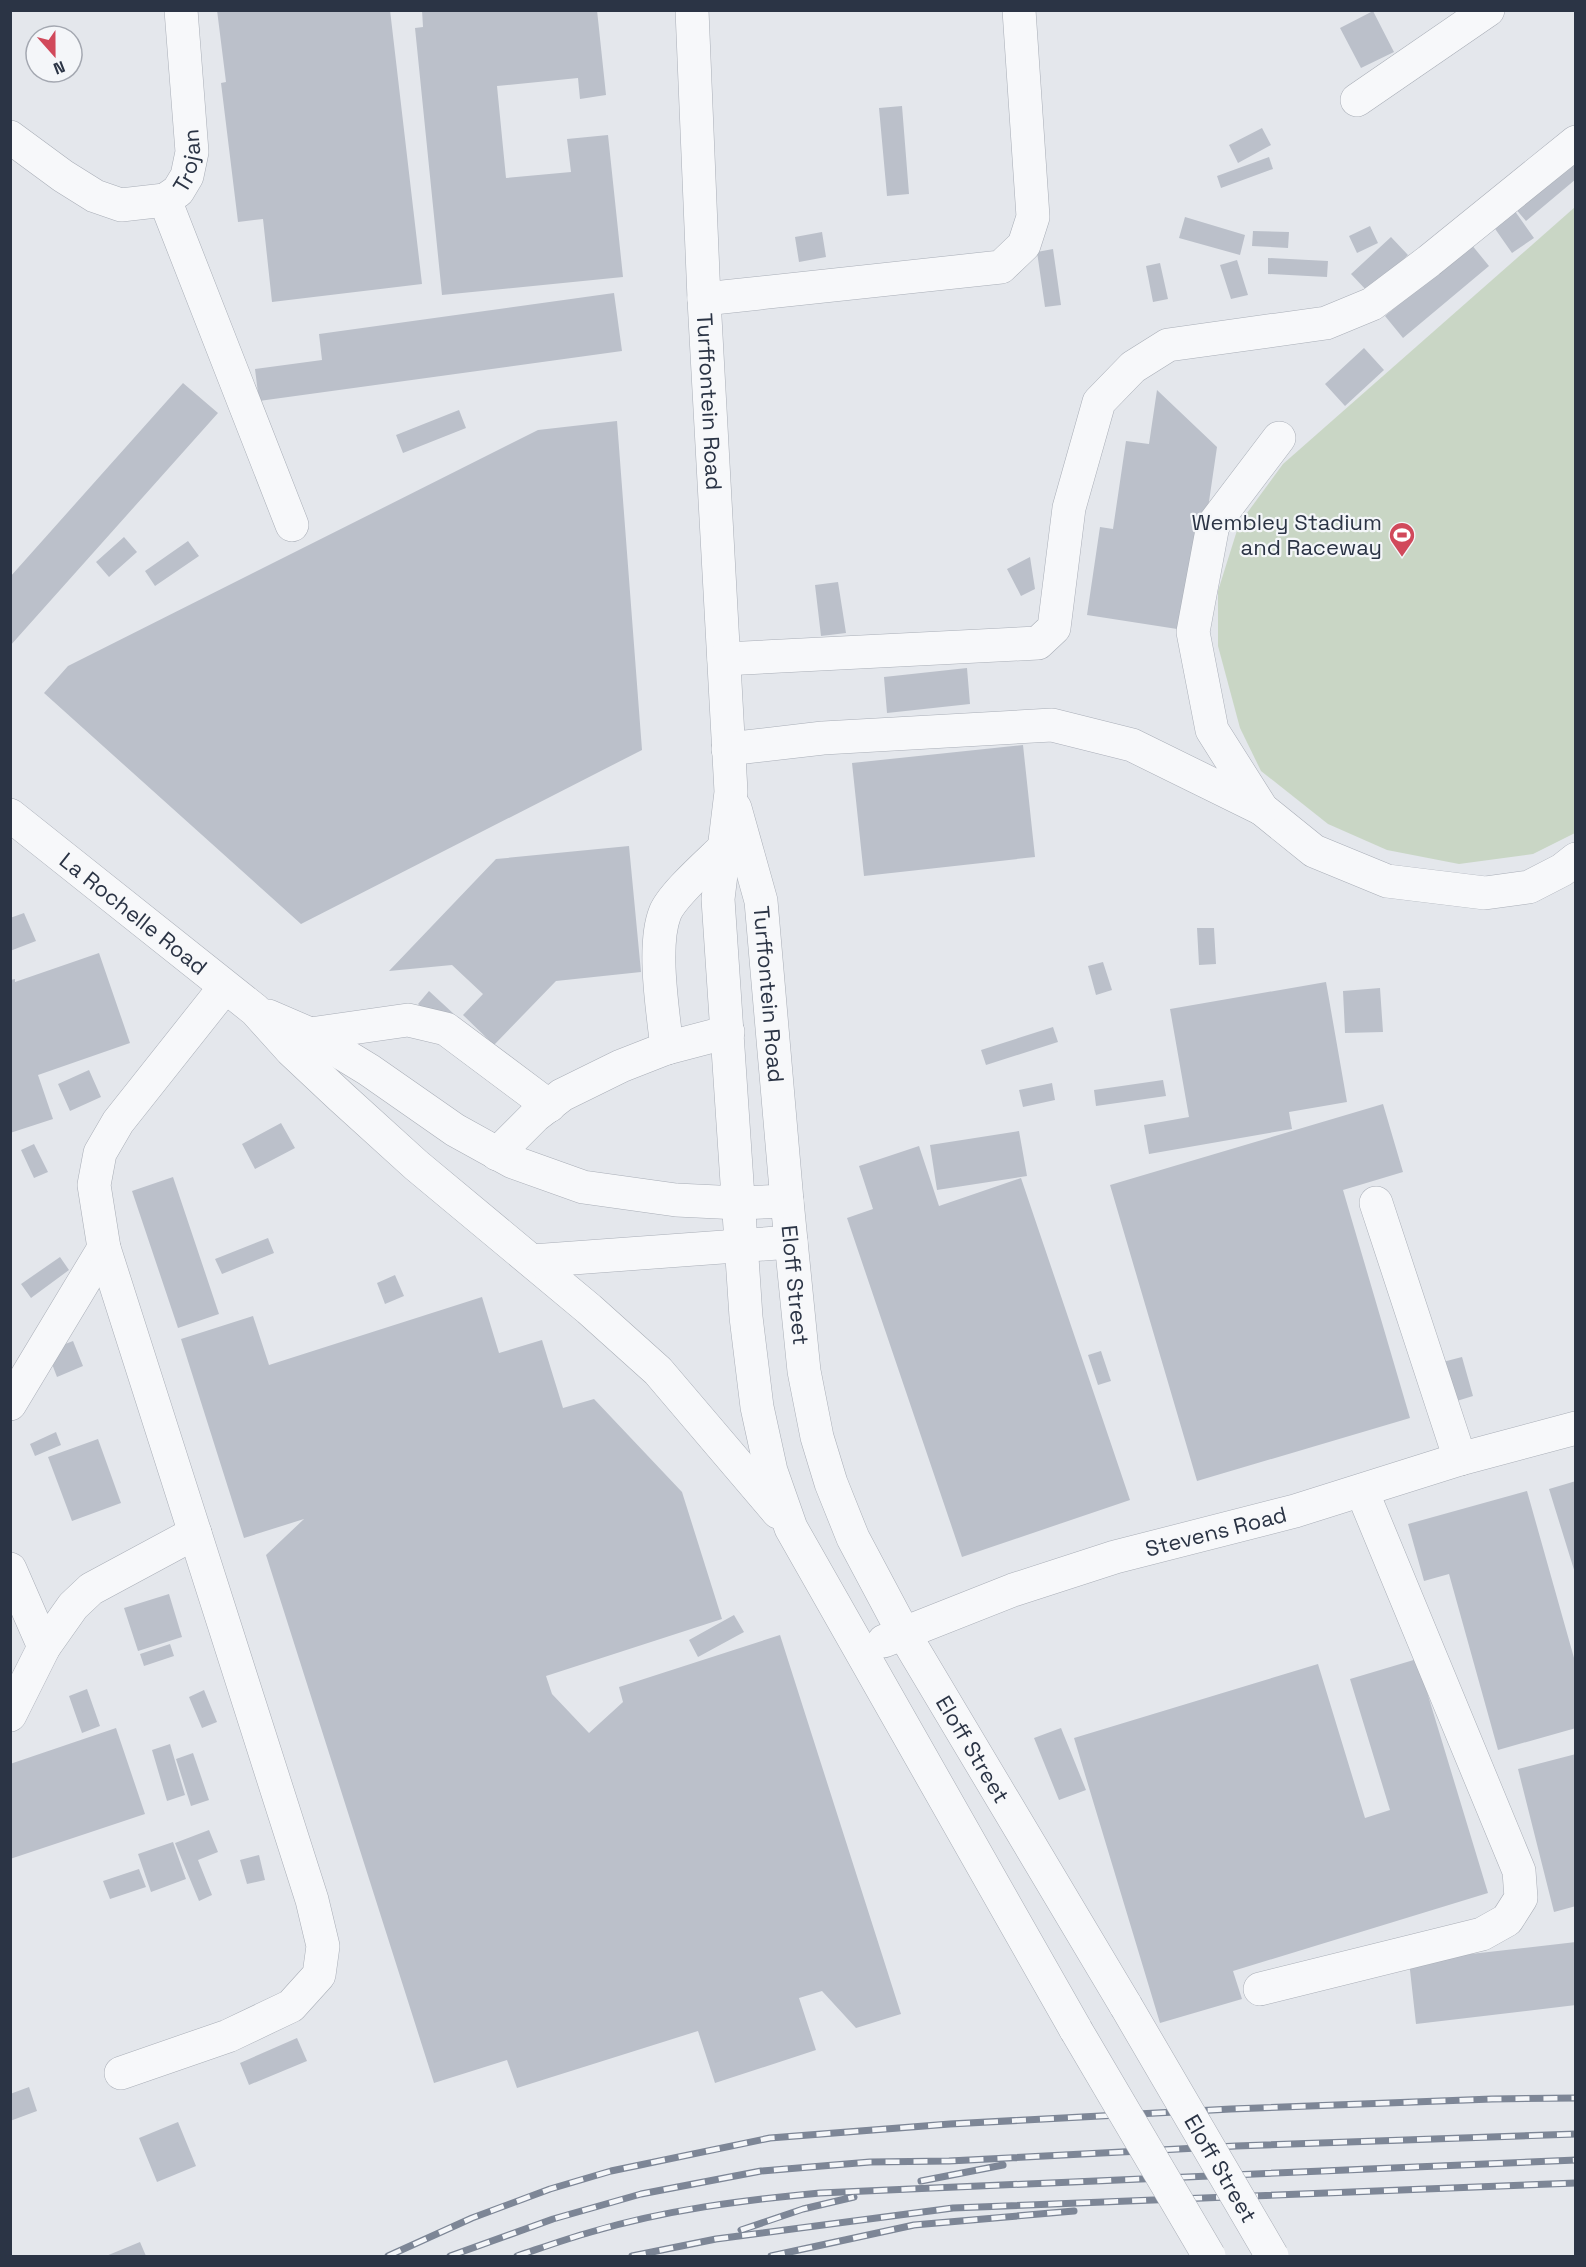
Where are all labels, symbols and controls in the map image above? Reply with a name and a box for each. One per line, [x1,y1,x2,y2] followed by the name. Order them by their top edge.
[24,24,84,84] north arrow
[50,56,68,79] text: N
[166,128,206,198] street label: Trojan
[691,312,728,491] street label: Turffontein Road
[1192,508,1382,561] place label: Wembley Stadium and Raceway
[1387,520,1417,558] sports icon: Wembley Stadium and Raceway
[54,846,213,981] street label: La Rochelle Road
[747,904,791,1084] street label: Turffontein Road
[775,1223,815,1346] street label: Eloff Street
[1142,1500,1290,1563] street label: Stevens Road
[930,1690,1016,1808] street label: Eloff Street
[1178,2109,1263,2228] street label: Eloff Street

